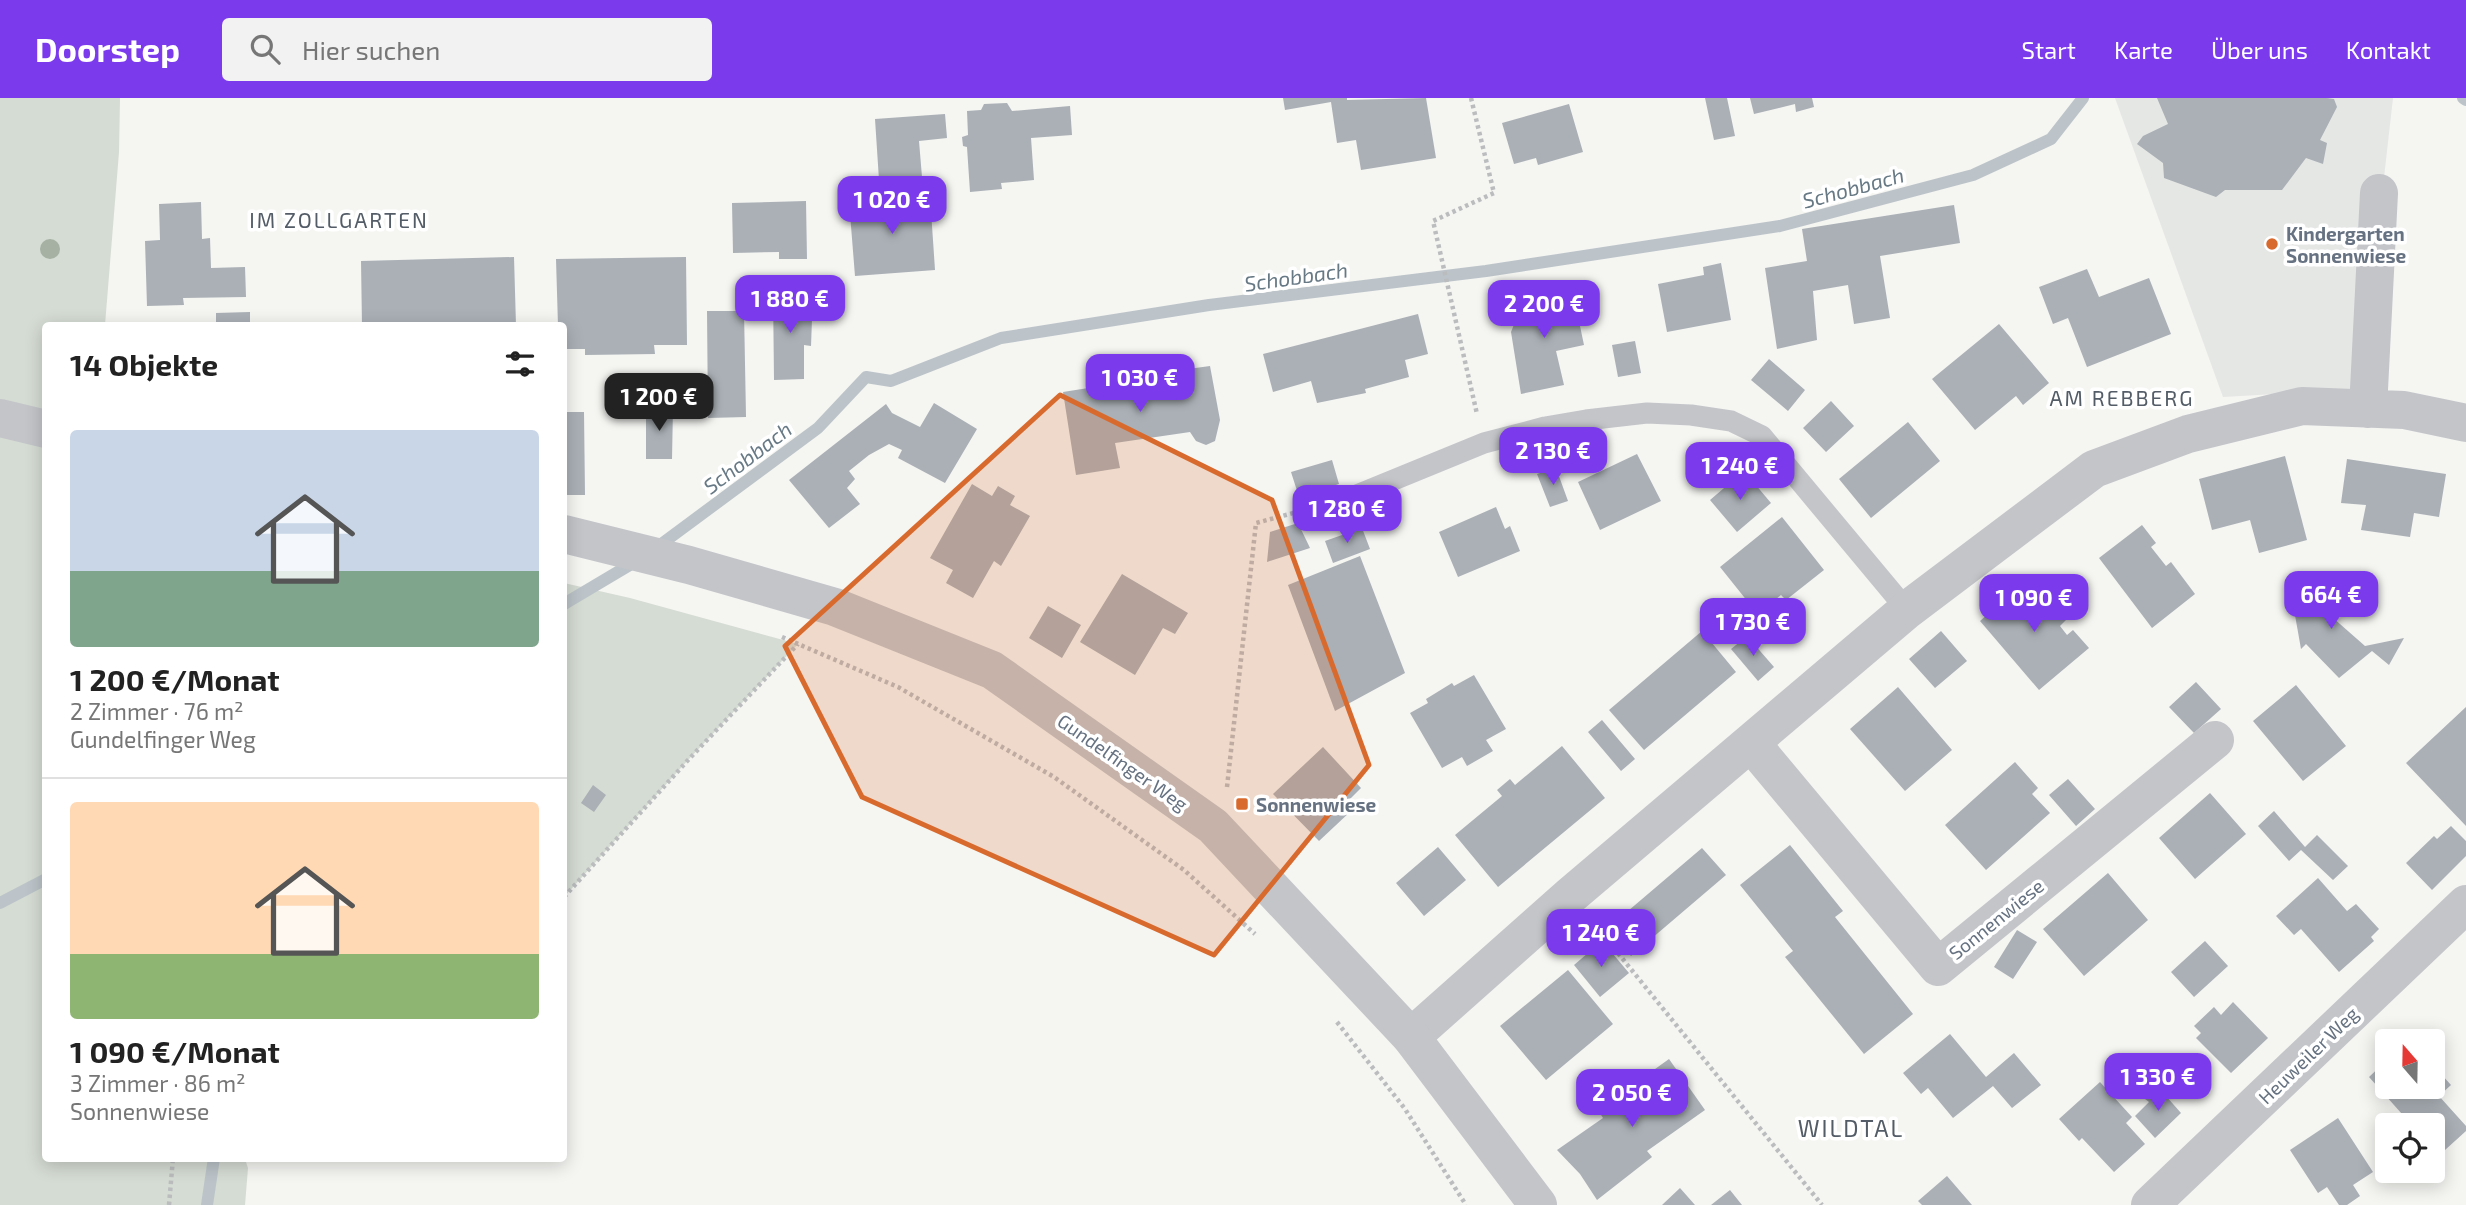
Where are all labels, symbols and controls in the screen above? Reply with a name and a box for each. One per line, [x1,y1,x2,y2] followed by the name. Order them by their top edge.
[222,18,712,81] search box
[35,29,180,69] text: Doorstep
[246,30,284,68] icon: search
[302,34,440,65] text: Hier suchen
[2022,35,2076,64] text: Start
[2114,35,2173,64] text: Karte
[2211,35,2308,64] text: Über uns
[2346,35,2431,64] text: Kontakt
[1799,161,1907,213] water label: Schobbach
[827,176,957,236] pin: 1 020 €
[853,185,931,213] text: 1 020 €
[249,207,429,232] district label: IM ZOLLGARTEN
[2286,222,2407,267] place label: Kindergarten Sonnenwiese
[2264,236,2280,252] marker: Kindergarten Sonnenwiese
[1243,256,1349,296] water label: Schobbach
[725,275,855,335] pin: 1 880 €
[1479,280,1609,340] pin: 2 200 €
[751,284,829,312] text: 1 880 €
[1504,289,1584,317] text: 2 200 €
[501,345,539,383] icon: filters
[70,346,218,382] text: 14 Objekte
[1075,354,1205,414] pin: 1 030 €
[1102,363,1178,391] text: 1 030 €
[594,374,724,433] pin: 1 200 €
[620,382,698,410] text: 1 200 €
[2050,385,2194,410] district label: AM REBBERG
[698,416,796,498] water label: Schobbach
[1488,428,1618,487] pin: 2 130 €
[1515,436,1591,464] text: 2 130 €
[1675,442,1805,502] pin: 1 240 €
[1701,451,1779,479] text: 1 240 €
[242,476,368,602] icon: home
[1282,486,1412,545] pin: 1 280 €
[1309,494,1385,522] text: 1 280 €
[2282,572,2380,631] pin: 664 €
[1969,574,2099,634] pin: 1 090 €
[2300,580,2362,608] text: 664 €
[1995,583,2073,611] text: 1 090 €
[1688,598,1818,658] pin: 1 730 €
[1716,607,1790,635] text: 1 730 €
[70,661,280,697] text: 1 200 €/Monat
[70,697,244,725] text: 2 Zimmer · 76 m²
[1054,709,1193,816] street label: Gundelfinger Weg
[70,725,256,753] text: Gundelfinger Weg
[1256,793,1377,816] place label: Sonnenwiese
[1234,796,1250,812] marker: Sonnenwiese
[242,848,368,974] icon: home
[1944,874,2048,964] street label: Sonnenwiese
[1536,910,1666,969] pin: 1 240 €
[1562,918,1640,946] text: 1 240 €
[2253,1001,2363,1108] street label: Heuweiler Weg
[2375,1029,2445,1099] north arrow
[2375,1029,2445,1183] map controls
[70,1033,280,1069] text: 1 090 €/Monat
[2093,1054,2223,1113] pin: 1 330 €
[2120,1062,2196,1090] text: 1 330 €
[70,1069,246,1097] text: 3 Zimmer · 86 m²
[1567,1070,1697,1129] pin: 2 050 €
[1592,1078,1672,1106] text: 2 050 €
[70,1097,209,1125] text: Sonnenwiese
[2375,1113,2445,1183] button: locate
[1798,1114,1904,1142] district label: WILDTAL

